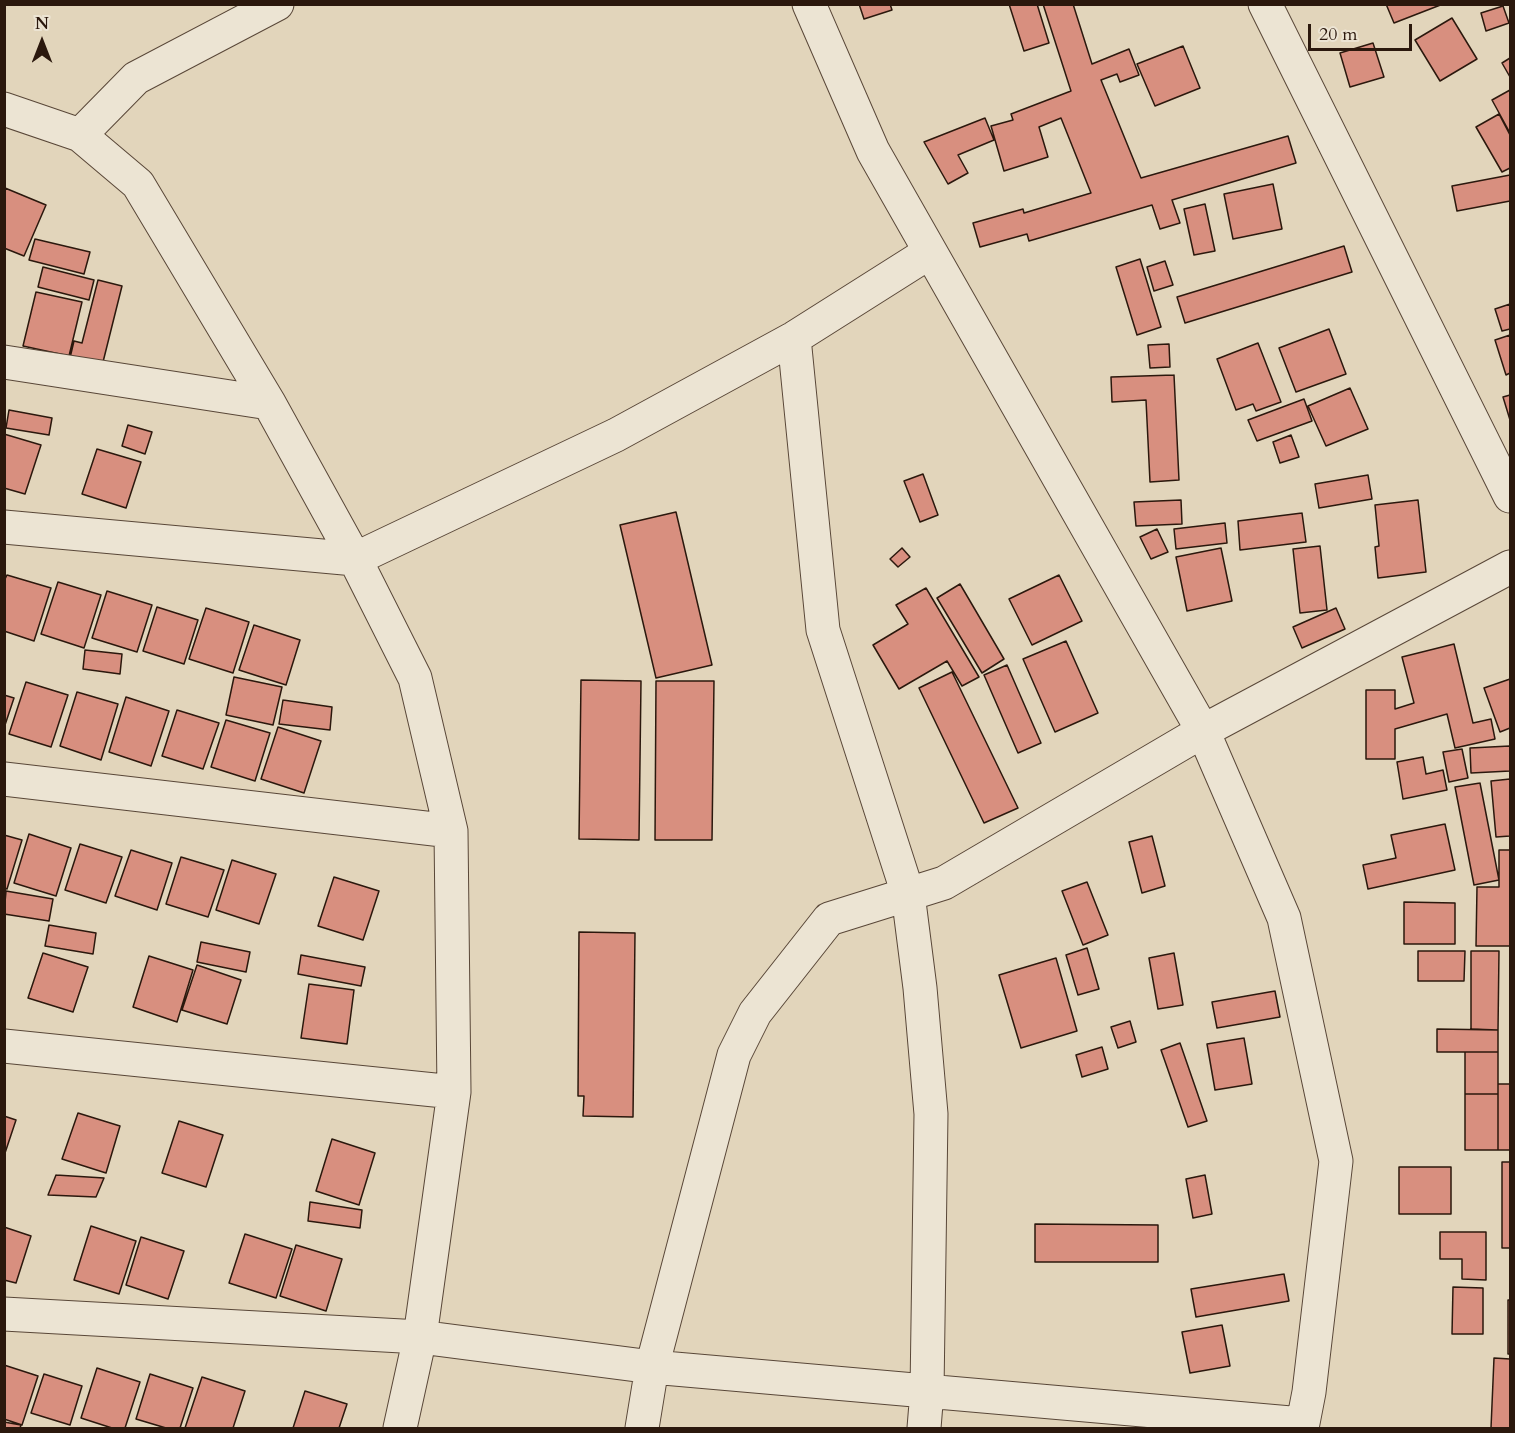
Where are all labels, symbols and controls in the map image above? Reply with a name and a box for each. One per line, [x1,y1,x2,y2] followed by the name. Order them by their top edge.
[12,12,72,72] north arrow
[1311,12,1414,50] scale bar
[35,13,49,35] text: N
[1319,22,1358,47] text: 20 m

